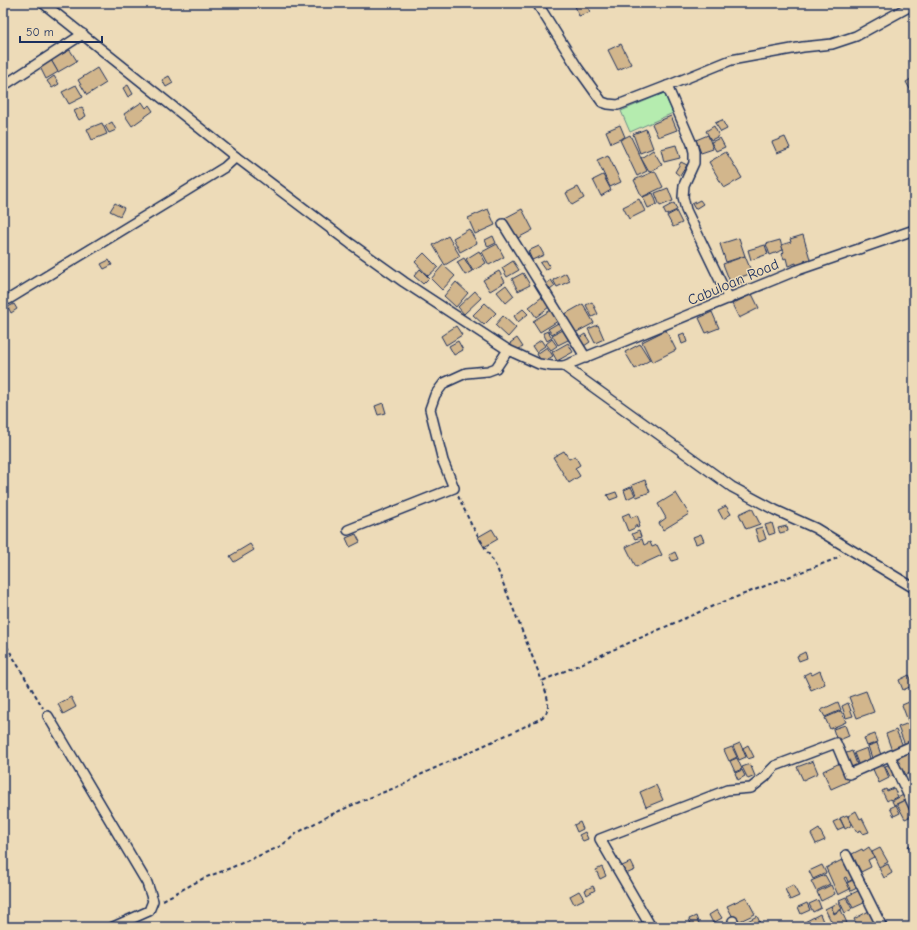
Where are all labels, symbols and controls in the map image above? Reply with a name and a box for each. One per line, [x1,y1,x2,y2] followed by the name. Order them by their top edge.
[20,18,102,44] scale bar
[26,25,54,39] text: 50 m
[685,255,781,309] street label: Cabuloan Road

